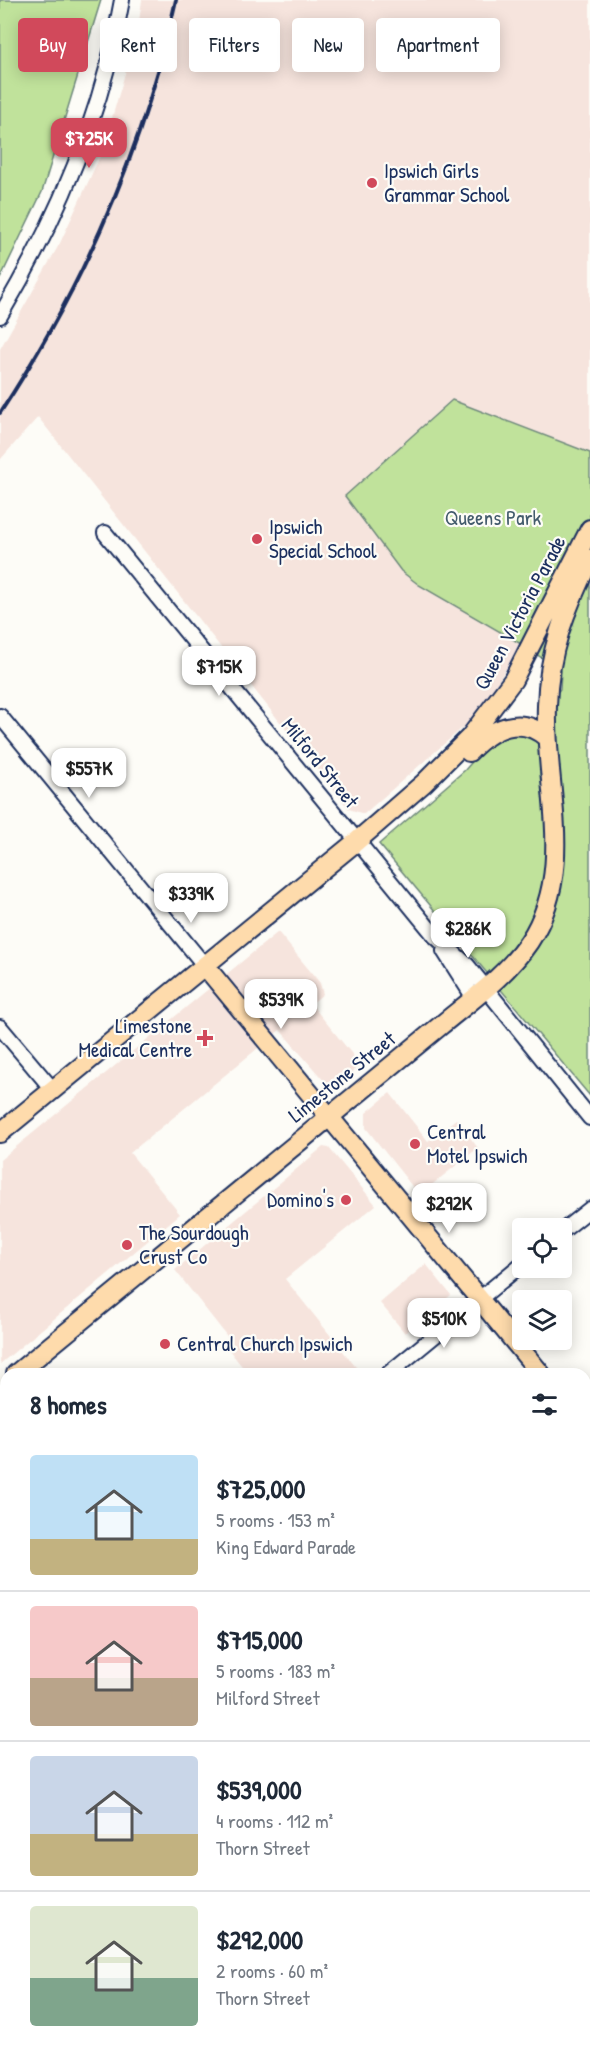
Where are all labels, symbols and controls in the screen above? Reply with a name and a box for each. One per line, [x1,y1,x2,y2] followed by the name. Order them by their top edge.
[18,18,88,72] chip: Buy
[100,18,177,72] chip: Rent
[189,18,280,72] chip: Filters
[292,18,364,72] chip: New
[376,18,500,72] chip: Apartment
[47,118,131,169] pin: $725K
[65,124,113,151] text: $725K
[384,156,510,209] place label: Ipswich Girls Grammar School
[365,176,379,190] marker: Ipswich Girls Grammar School
[445,503,541,532] park label: Queens Park
[269,512,377,565] place label: Ipswich Special School
[467,531,572,695] street label: Queen Victoria Parade
[250,532,264,546] marker: Ipswich Special School
[177,646,261,697] pin: $715K
[196,652,242,679] text: $715K
[275,711,366,815] street label: Milford Street
[47,748,131,799] pin: $557K
[65,754,113,781] text: $557K
[149,873,233,924] pin: $339K
[168,879,214,906] text: $339K
[426,908,510,959] pin: $286K
[445,914,491,941] text: $286K
[239,979,323,1030] pin: $539K
[258,985,304,1012] text: $539K
[78,1011,192,1064] place label: Limestone Medical Centre
[282,1024,402,1129] street label: Limestone Street
[196,1029,214,1047] marker: Limestone Medical Centre
[427,1117,528,1170] place label: Central Motel Ipswich
[408,1137,422,1151] marker: Central Motel Ipswich
[407,1183,491,1234] pin: $292K
[267,1185,334,1214] place label: Domino's
[426,1189,472,1216] text: $292K
[339,1193,353,1207] marker: Domino's
[139,1218,249,1271] place label: The Sourdough Crust Co
[512,1218,572,1350] map controls
[512,1218,572,1278] button: locate
[120,1238,134,1252] marker: The Sourdough Crust Co
[512,1290,572,1350] button: layers
[402,1298,486,1349] pin: $510K
[421,1304,467,1331] text: $510K
[177,1329,353,1358] place label: Central Church Ipswich
[158,1337,172,1351] marker: Central Church Ipswich
[30,1387,107,1422] text: 8 homes
[528,1388,561,1421] icon: filters
[216,1471,305,1506] text: $725,000
[78,1479,150,1551] icon: home
[216,1506,335,1533] text: 5 rooms · 153 m²
[216,1533,356,1560] text: King Edward Parade
[216,1622,303,1657] text: $715,000
[78,1630,150,1702] icon: home
[216,1657,335,1684] text: 5 rooms · 183 m²
[216,1684,320,1711] text: Milford Street
[216,1772,302,1807] text: $539,000
[78,1780,150,1852] icon: home
[216,1807,333,1834] text: 4 rooms · 112 m²
[216,1834,310,1861] text: Thorn Street
[216,1922,303,1957] text: $292,000
[78,1930,150,2002] icon: home
[216,1957,328,1984] text: 2 rooms · 60 m²
[216,1984,310,2011] text: Thorn Street

